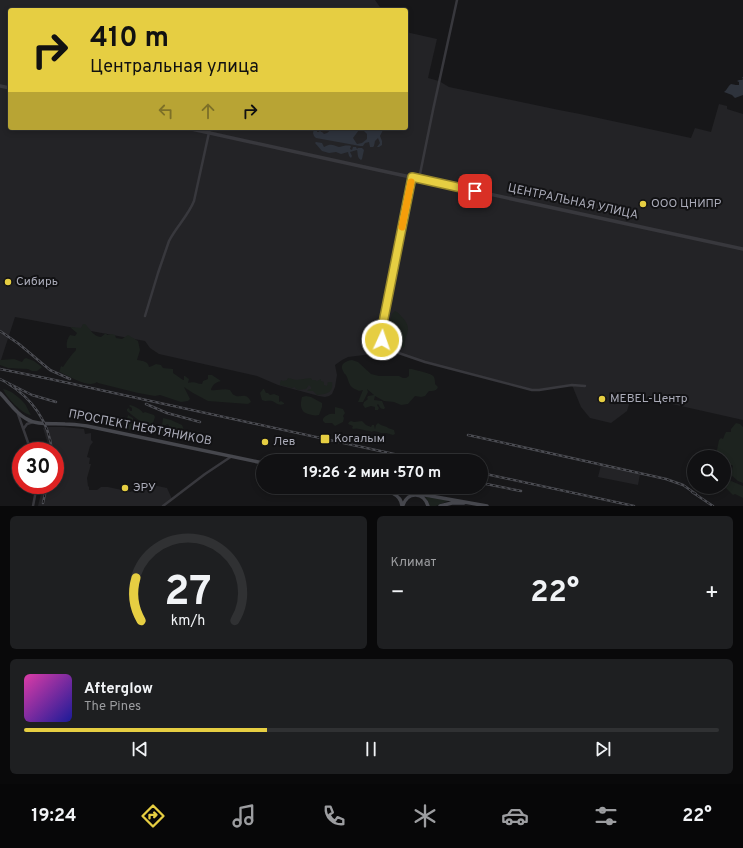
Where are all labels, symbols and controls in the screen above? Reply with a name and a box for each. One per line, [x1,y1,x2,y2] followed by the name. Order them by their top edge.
[90,21,169,57] text: 410 m
[24,24,76,76] icon: right
[90,56,259,79] text: Центральная улица
[155,100,177,122] icon: left
[197,100,219,122] icon: ahead
[239,100,261,122] icon: right
[458,174,492,208] pin
[464,180,486,202] icon: arrive
[506,180,640,224] street label: ЦЕНТРАЛЬНАЯ УЛИЦА
[651,196,722,212] place label: ООО ЦНИПР
[638,199,648,209] marker: ООО ЦНИПР
[16,274,58,290] place label: Сибирь
[3,277,13,287] marker: Сибирь
[361,319,403,361] position arrow
[610,391,688,407] place label: MEBEL-Центр
[597,394,607,404] marker: MEBEL-Центр
[67,406,213,450] street label: ПРОСПЕКТ НЕФТЯНИКОВ
[334,431,385,447] place label: Когалым
[319,433,331,445] marker: Когалым
[273,434,296,450] place label: Лев
[260,437,270,447] marker: Лев
[12,442,64,494] speed limit sign: 30
[687,450,731,494] map controls
[687,450,731,494] button: search
[303,464,441,483] text: 19:26 · 2 мин · 570 m
[133,480,156,496] place label: ЭРУ
[120,483,130,493] marker: ЭРУ
[391,555,436,571] text: Климат
[165,566,212,619] text: 27
[530,575,579,612] text: 22°
[391,580,405,607] text: −
[705,580,719,607] text: +
[171,611,206,629] text: km/h
[84,680,153,699] text: Afterglow
[84,699,141,715] text: The Pines
[129,738,151,760] icon: previous
[360,738,382,760] icon: pause
[592,738,614,760] icon: next
[139,802,167,830] icon: directions
[230,802,258,830] icon: music
[320,802,348,830] icon: phone
[411,802,439,830] icon: climate
[501,802,529,830] icon: car
[592,802,620,830] icon: filters
[31,805,76,828] text: 19:24
[682,805,712,828] text: 22°

